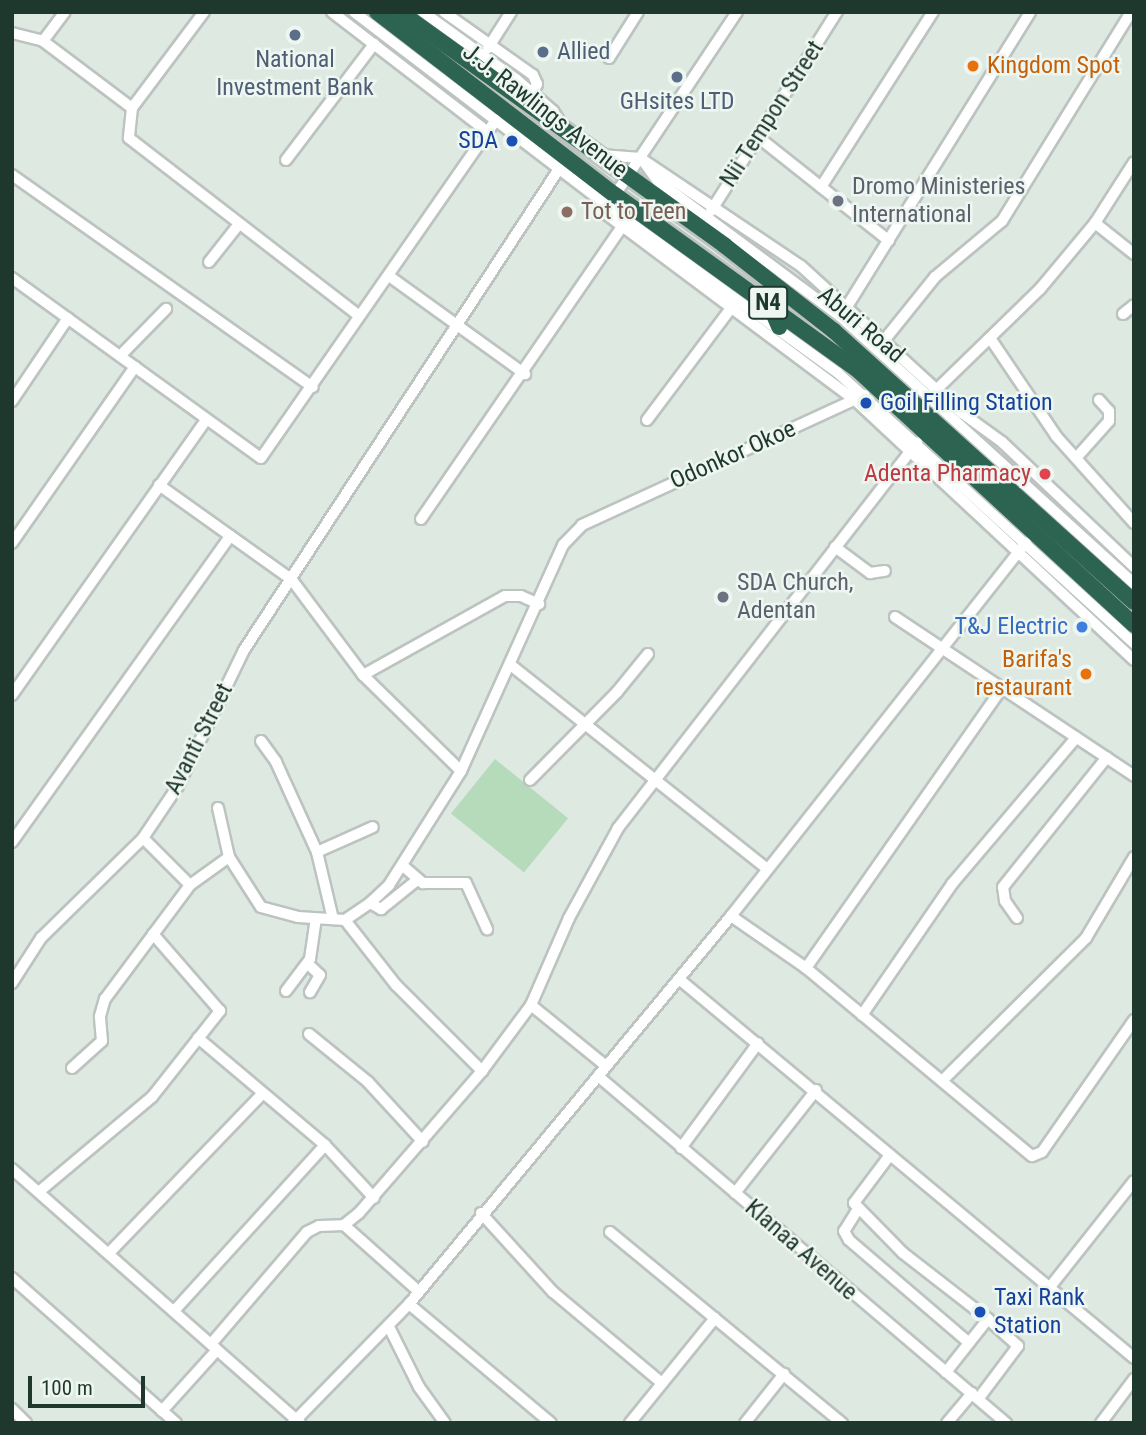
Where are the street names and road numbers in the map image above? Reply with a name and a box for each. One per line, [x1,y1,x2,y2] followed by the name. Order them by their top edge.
[714,35,830,193] street label: Nii Tempon Street
[457,38,633,184] street label: J.J. Rawlings Avenue
[812,281,910,369] street label: Aburi Road
[747,284,789,322] road number: N4
[666,415,800,495] street label: Odonkor Okoe
[159,679,239,799] street label: Avanti Street
[739,1193,863,1307] street label: Klanaa Avenue

